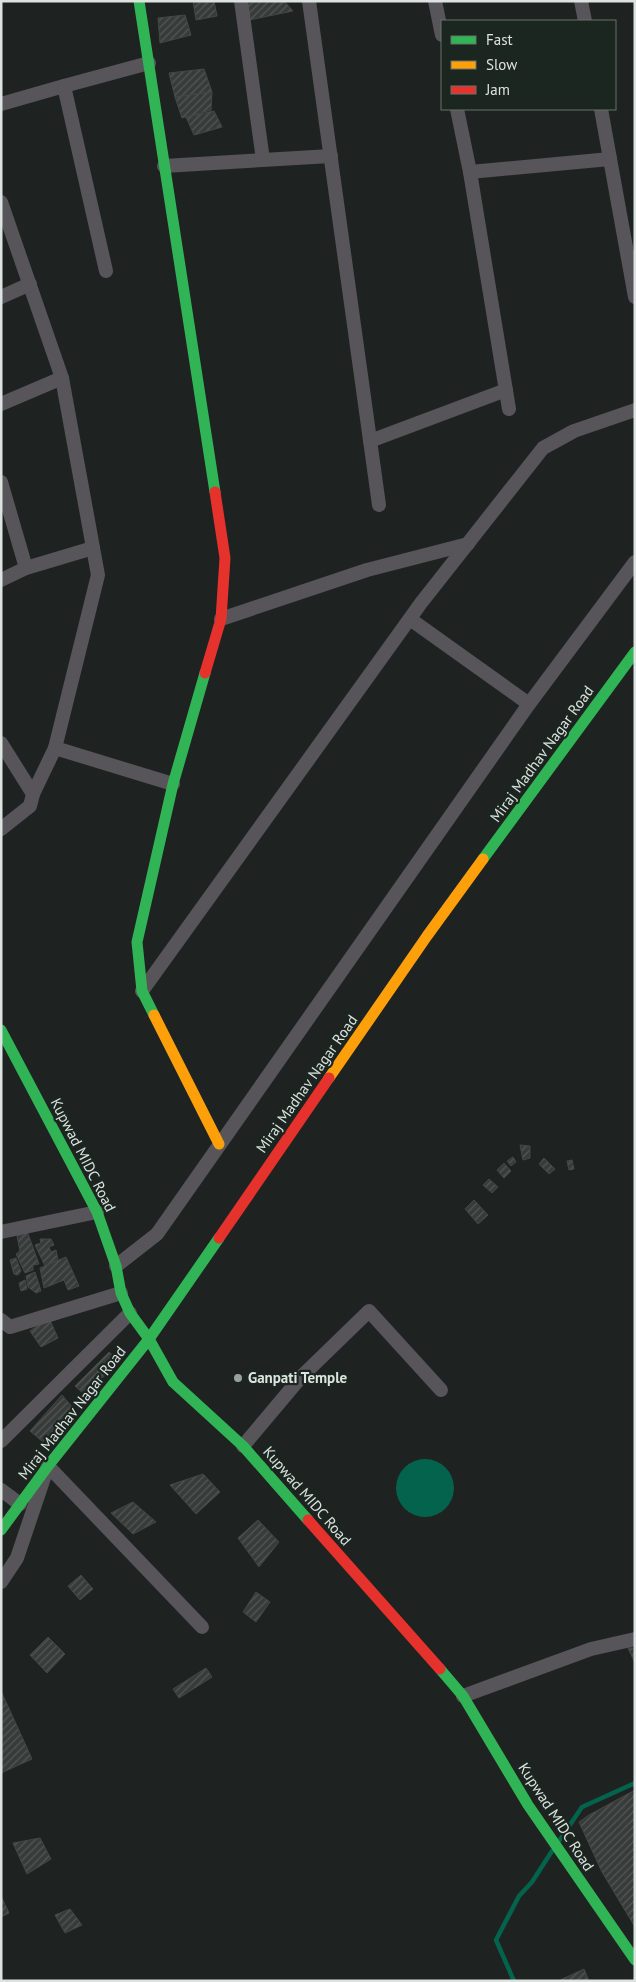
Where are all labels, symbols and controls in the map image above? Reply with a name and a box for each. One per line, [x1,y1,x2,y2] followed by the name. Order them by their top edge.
[441,20,616,110] legend
[486,30,513,49] text: Fast
[486,55,517,74] text: Slow
[485,80,510,99] text: Jam
[486,682,597,826] street label: Miraj Madhav Nagar Road
[252,1011,361,1156] street label: Miraj Madhav Nagar Road
[47,1095,120,1215] street label: Kupwad MIDC Road
[14,1342,130,1483] street label: Miraj Madhav Nagar Road
[248,1368,348,1387] place label: Ganpati Temple
[232,1372,244,1384] marker: Ganpati Temple
[259,1442,356,1549] street label: Kupwad MIDC Road
[514,1759,598,1874] street label: Kupwad MIDC Road

